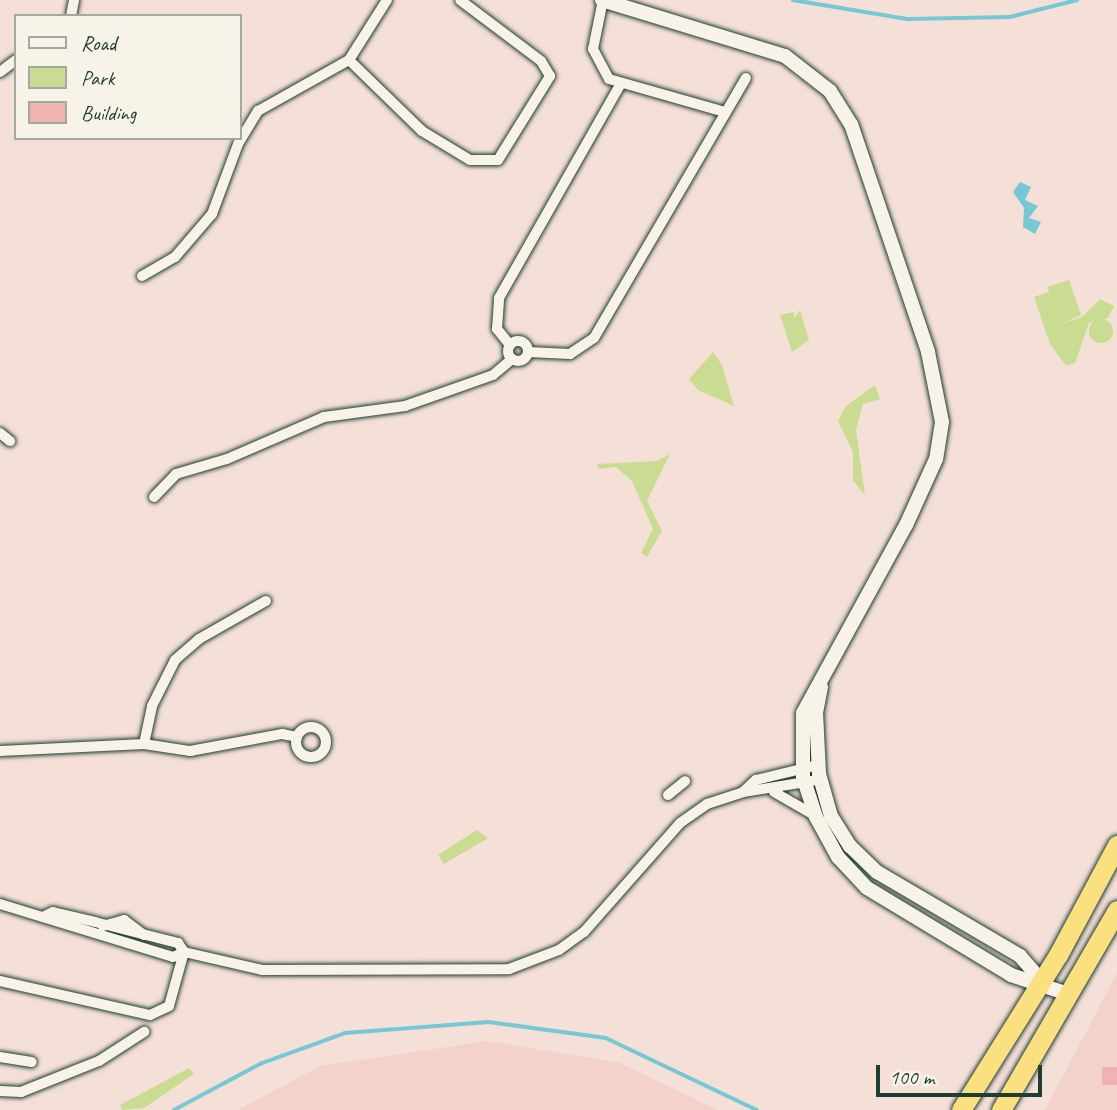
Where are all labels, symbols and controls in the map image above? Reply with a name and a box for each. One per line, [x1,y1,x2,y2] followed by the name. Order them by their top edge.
[14,14,242,140] legend
[81,30,116,56] text: Road
[81,65,114,91] text: Park
[81,100,136,126] text: Building
[879,1050,1045,1094] scale bar
[889,1064,934,1090] text: 100 m

